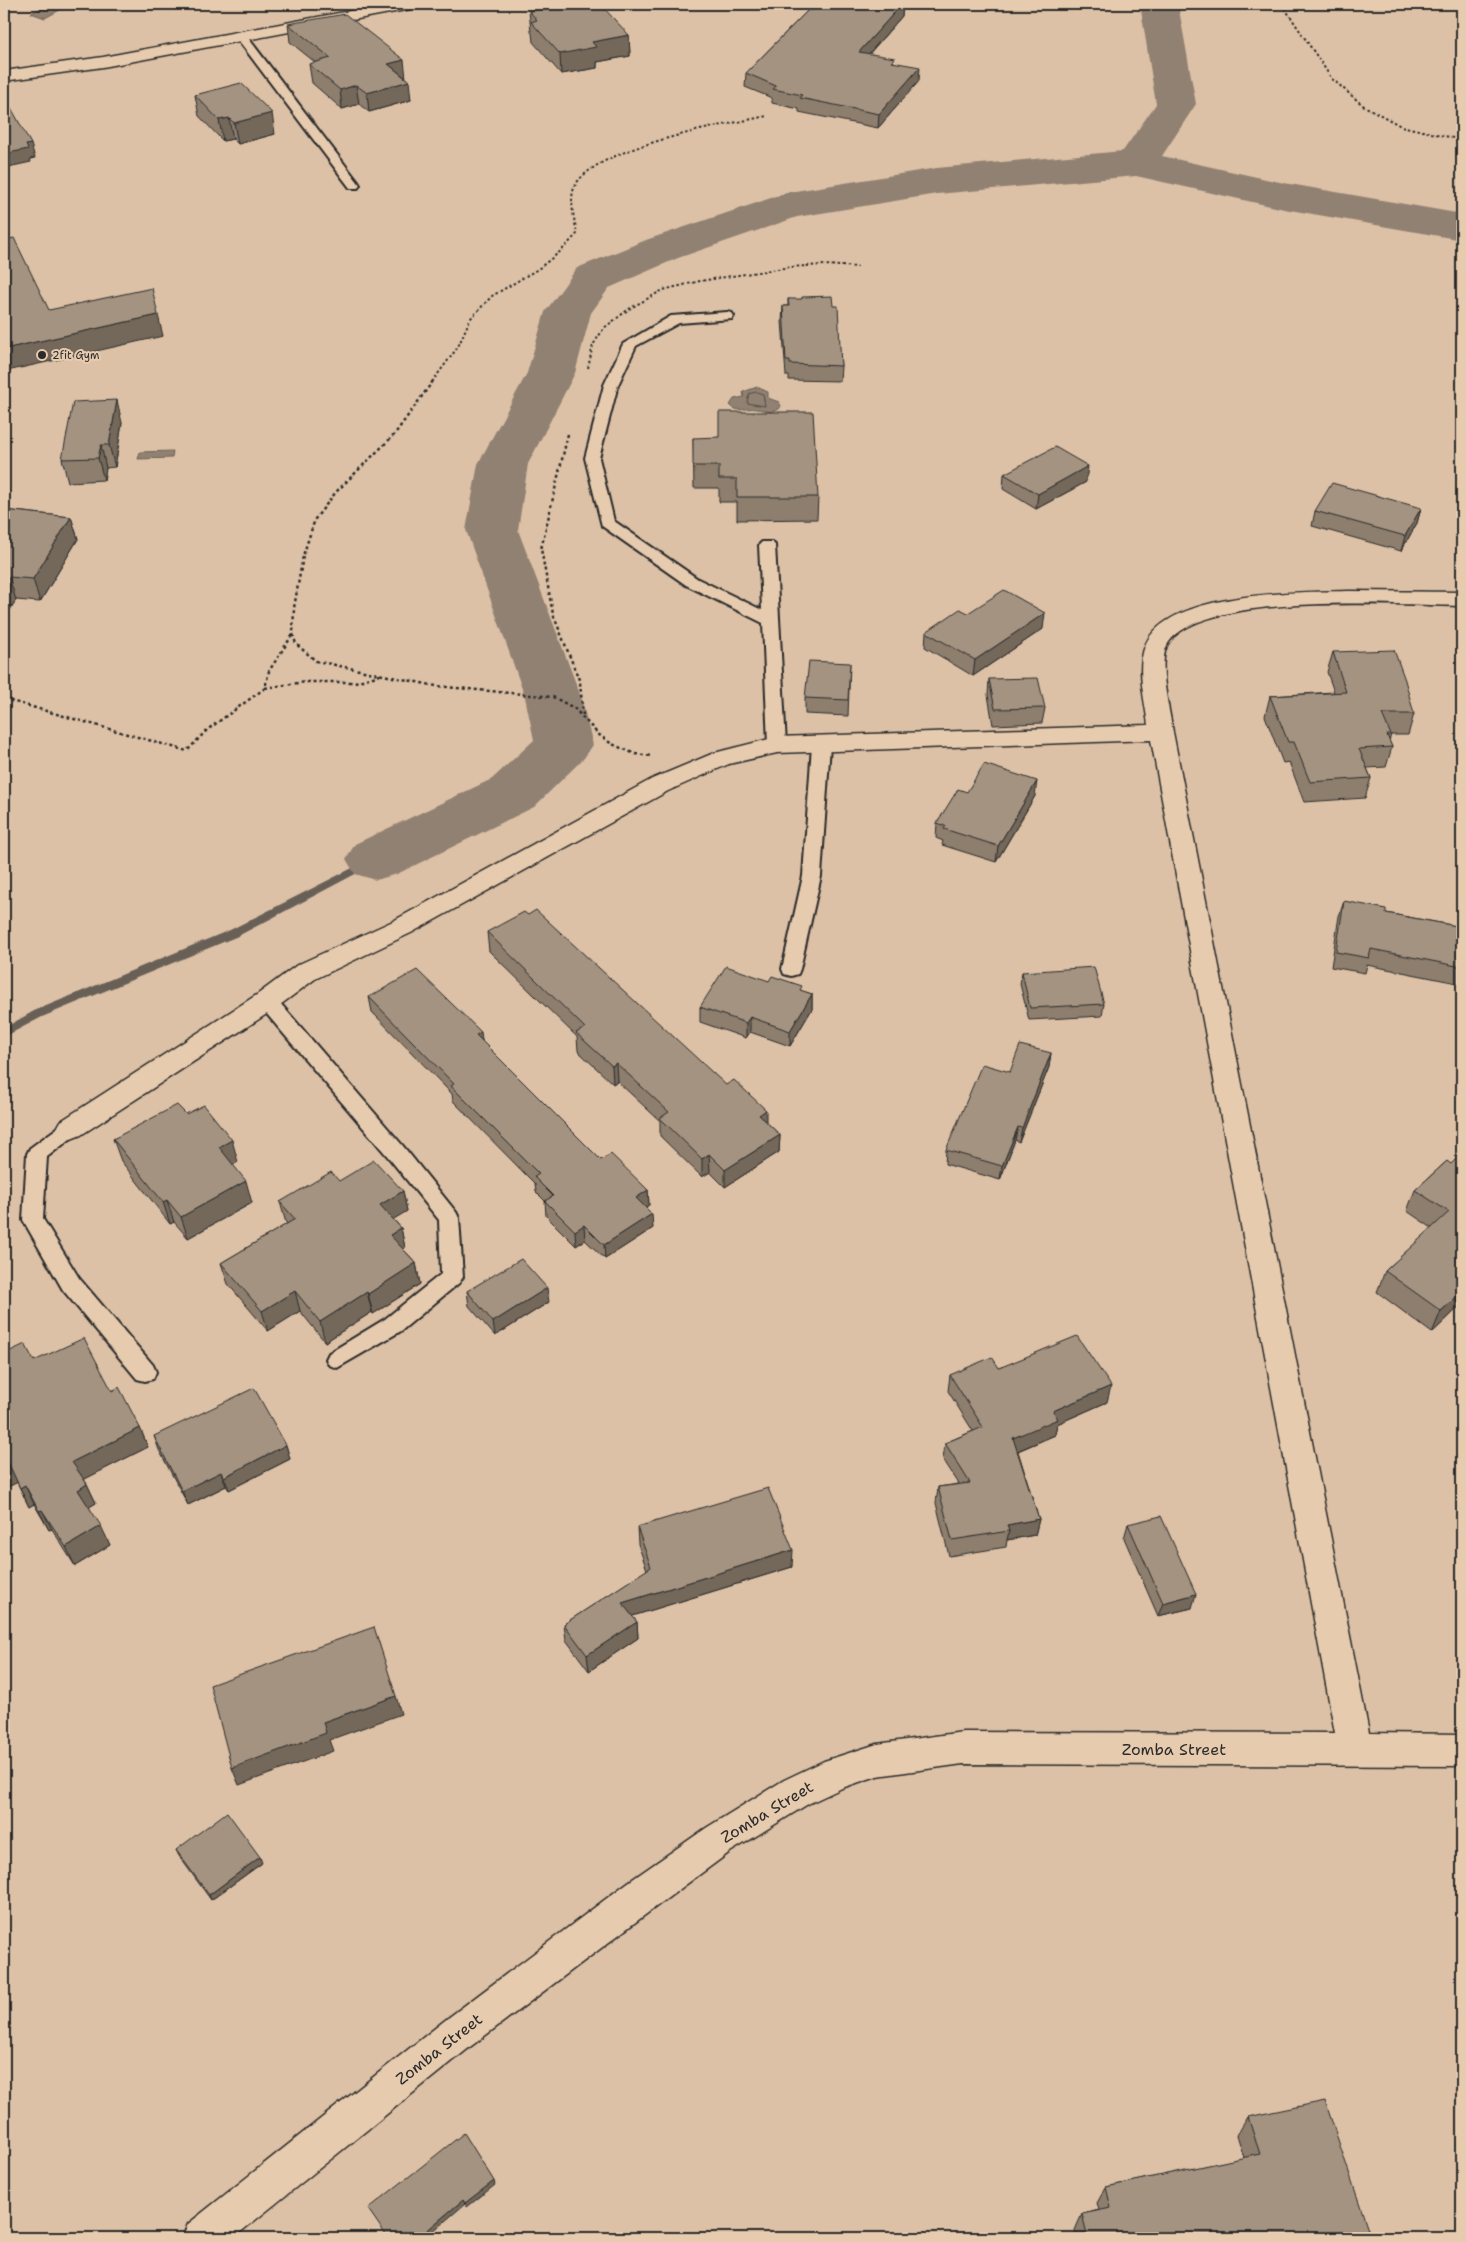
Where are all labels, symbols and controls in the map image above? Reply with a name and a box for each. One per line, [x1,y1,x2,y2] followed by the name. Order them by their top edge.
[52,348,100,363] place label: 2fit Gym
[36,349,48,361] marker: 2fit Gym
[1122,1739,1226,1760] street label: Zomba Street
[717,1776,817,1848] street label: Zomba Street
[391,2009,487,2089] street label: Zomba Street

